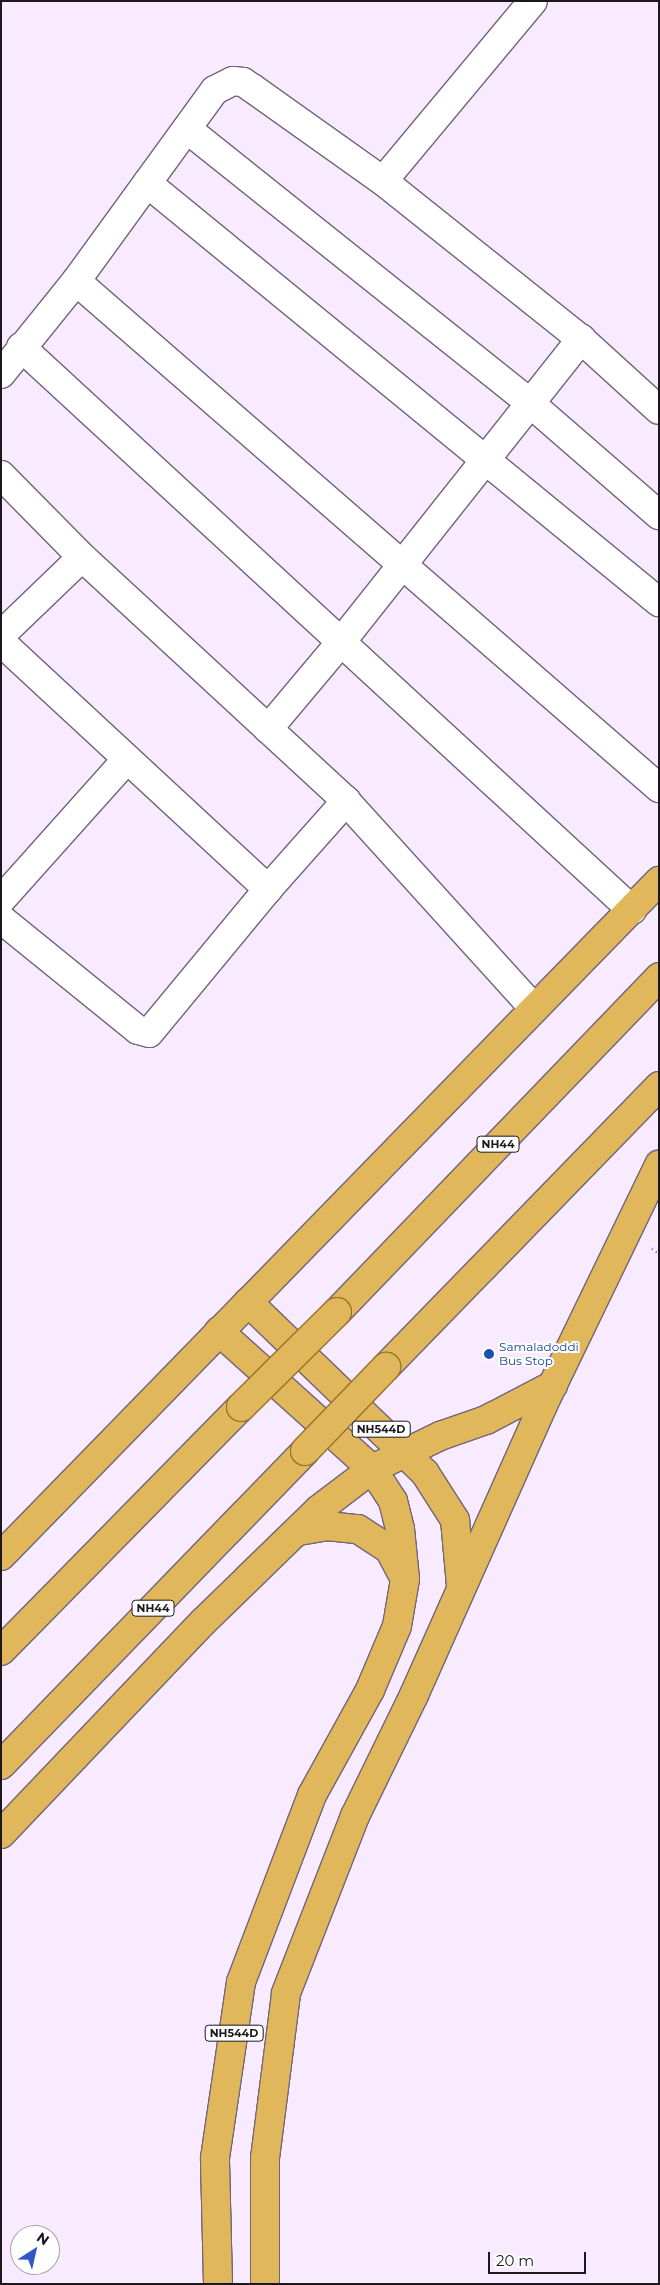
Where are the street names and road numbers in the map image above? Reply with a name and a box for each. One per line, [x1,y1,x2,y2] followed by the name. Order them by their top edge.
[476,1136,520,1152] road number: NH44
[351,1420,411,1438] road number: NH544D
[130,1600,176,1616] road number: NH44
[204,2025,264,2042] road number: NH544D

